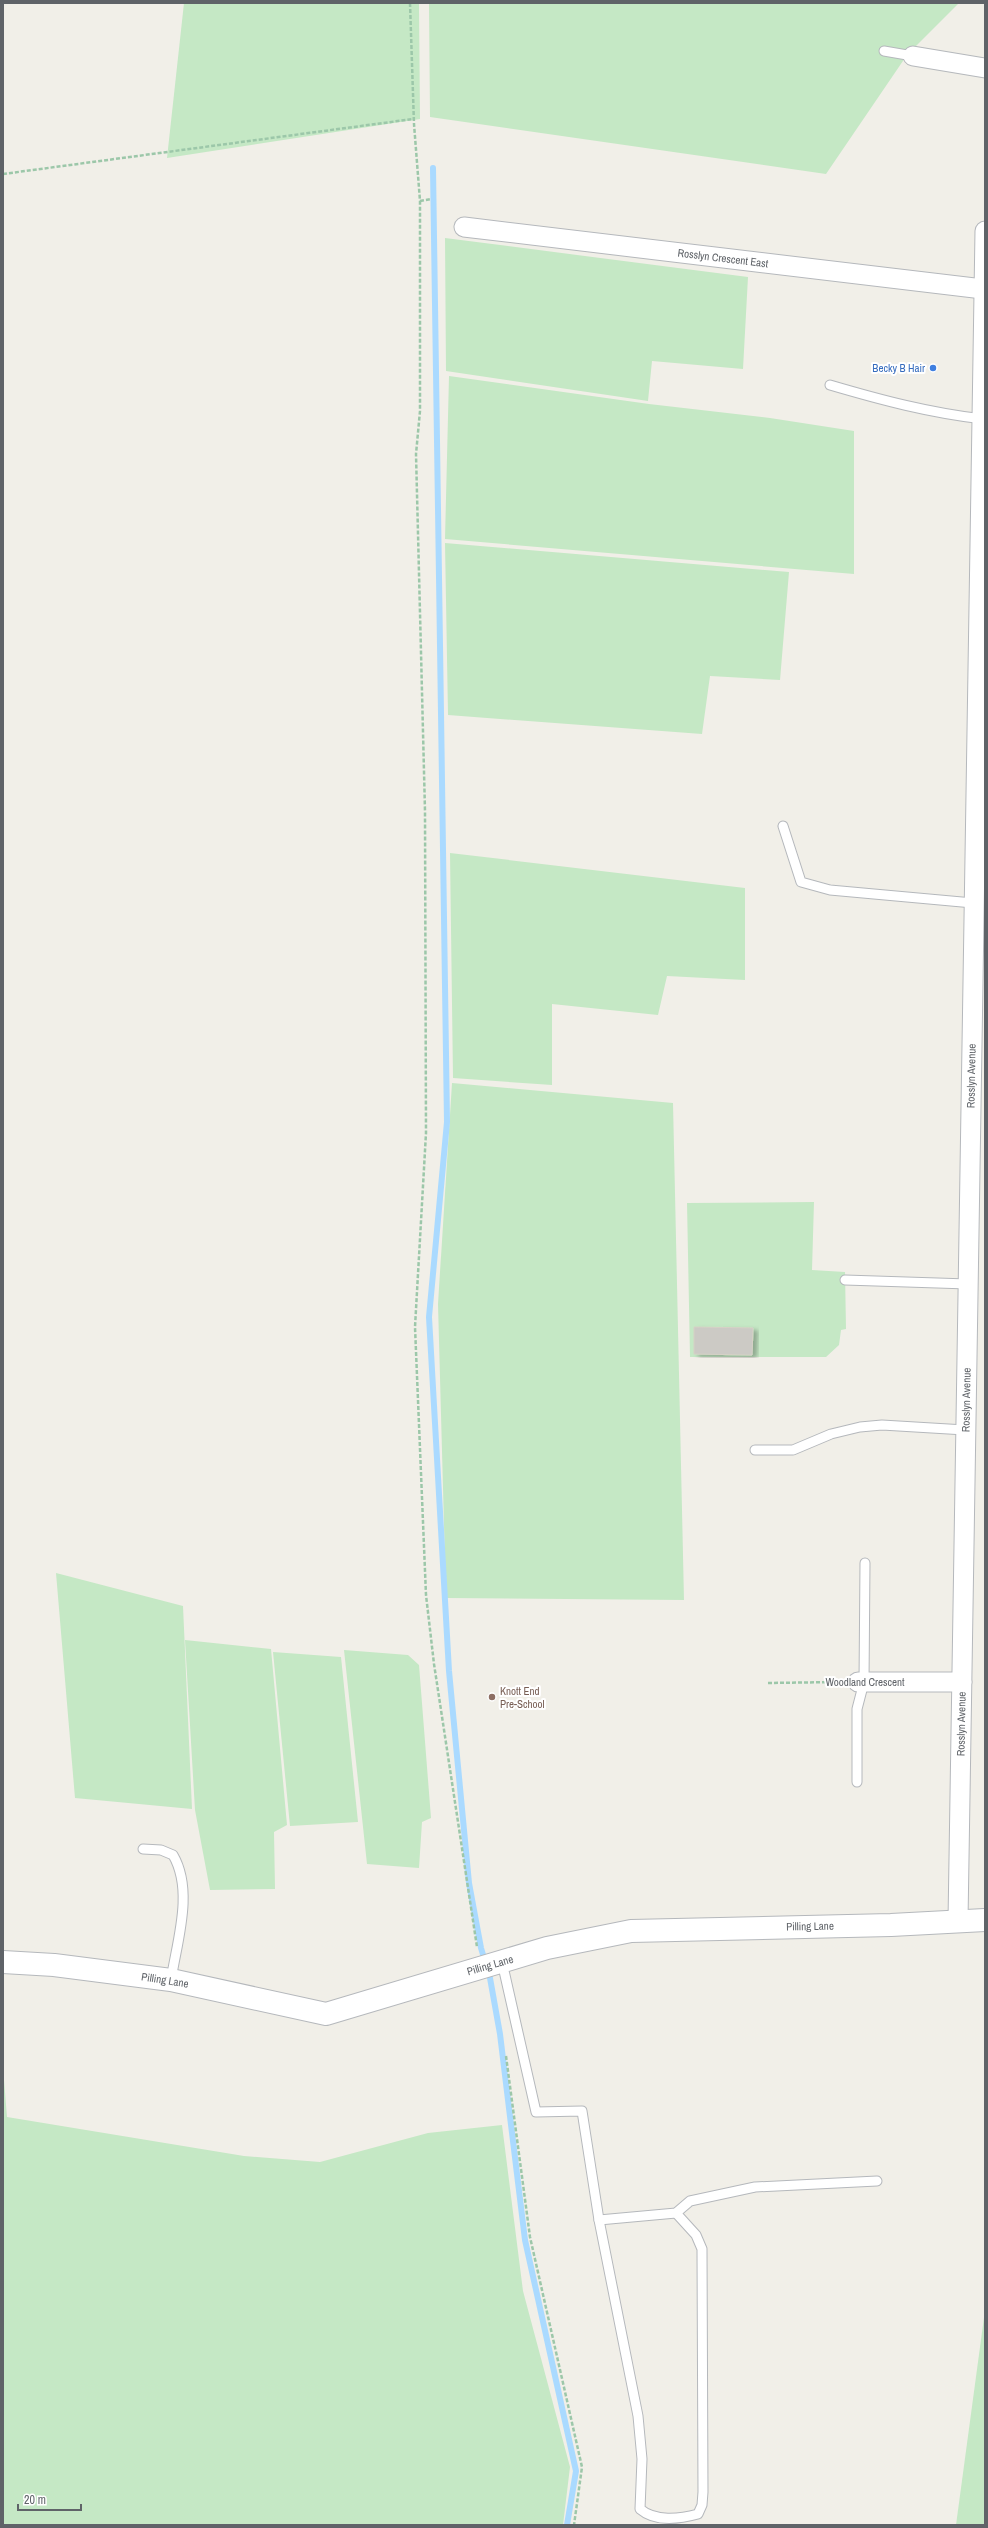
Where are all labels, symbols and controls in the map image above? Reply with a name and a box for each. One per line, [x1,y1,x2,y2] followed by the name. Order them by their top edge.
[677,245,770,271] street label: Rosslyn Crescent East
[872,361,925,375] place label: Becky B Hair
[928,363,938,373] marker: Becky B Hair
[963,1044,979,1108] street label: Rosslyn Avenue
[958,1368,974,1432] street label: Rosslyn Avenue
[825,1675,905,1689] street label: Woodland Crescent
[500,1684,545,1711] place label: Knott End Pre-School
[487,1692,497,1702] marker: Knott End Pre-School
[953,1692,969,1756] street label: Rosslyn Avenue
[786,1919,834,1933] street label: Pilling Lane
[465,1952,515,1978] street label: Pilling Lane
[140,1969,190,1991] street label: Pilling Lane
[18,2486,81,2512] scale bar
[24,2492,46,2508] text: 20 m

